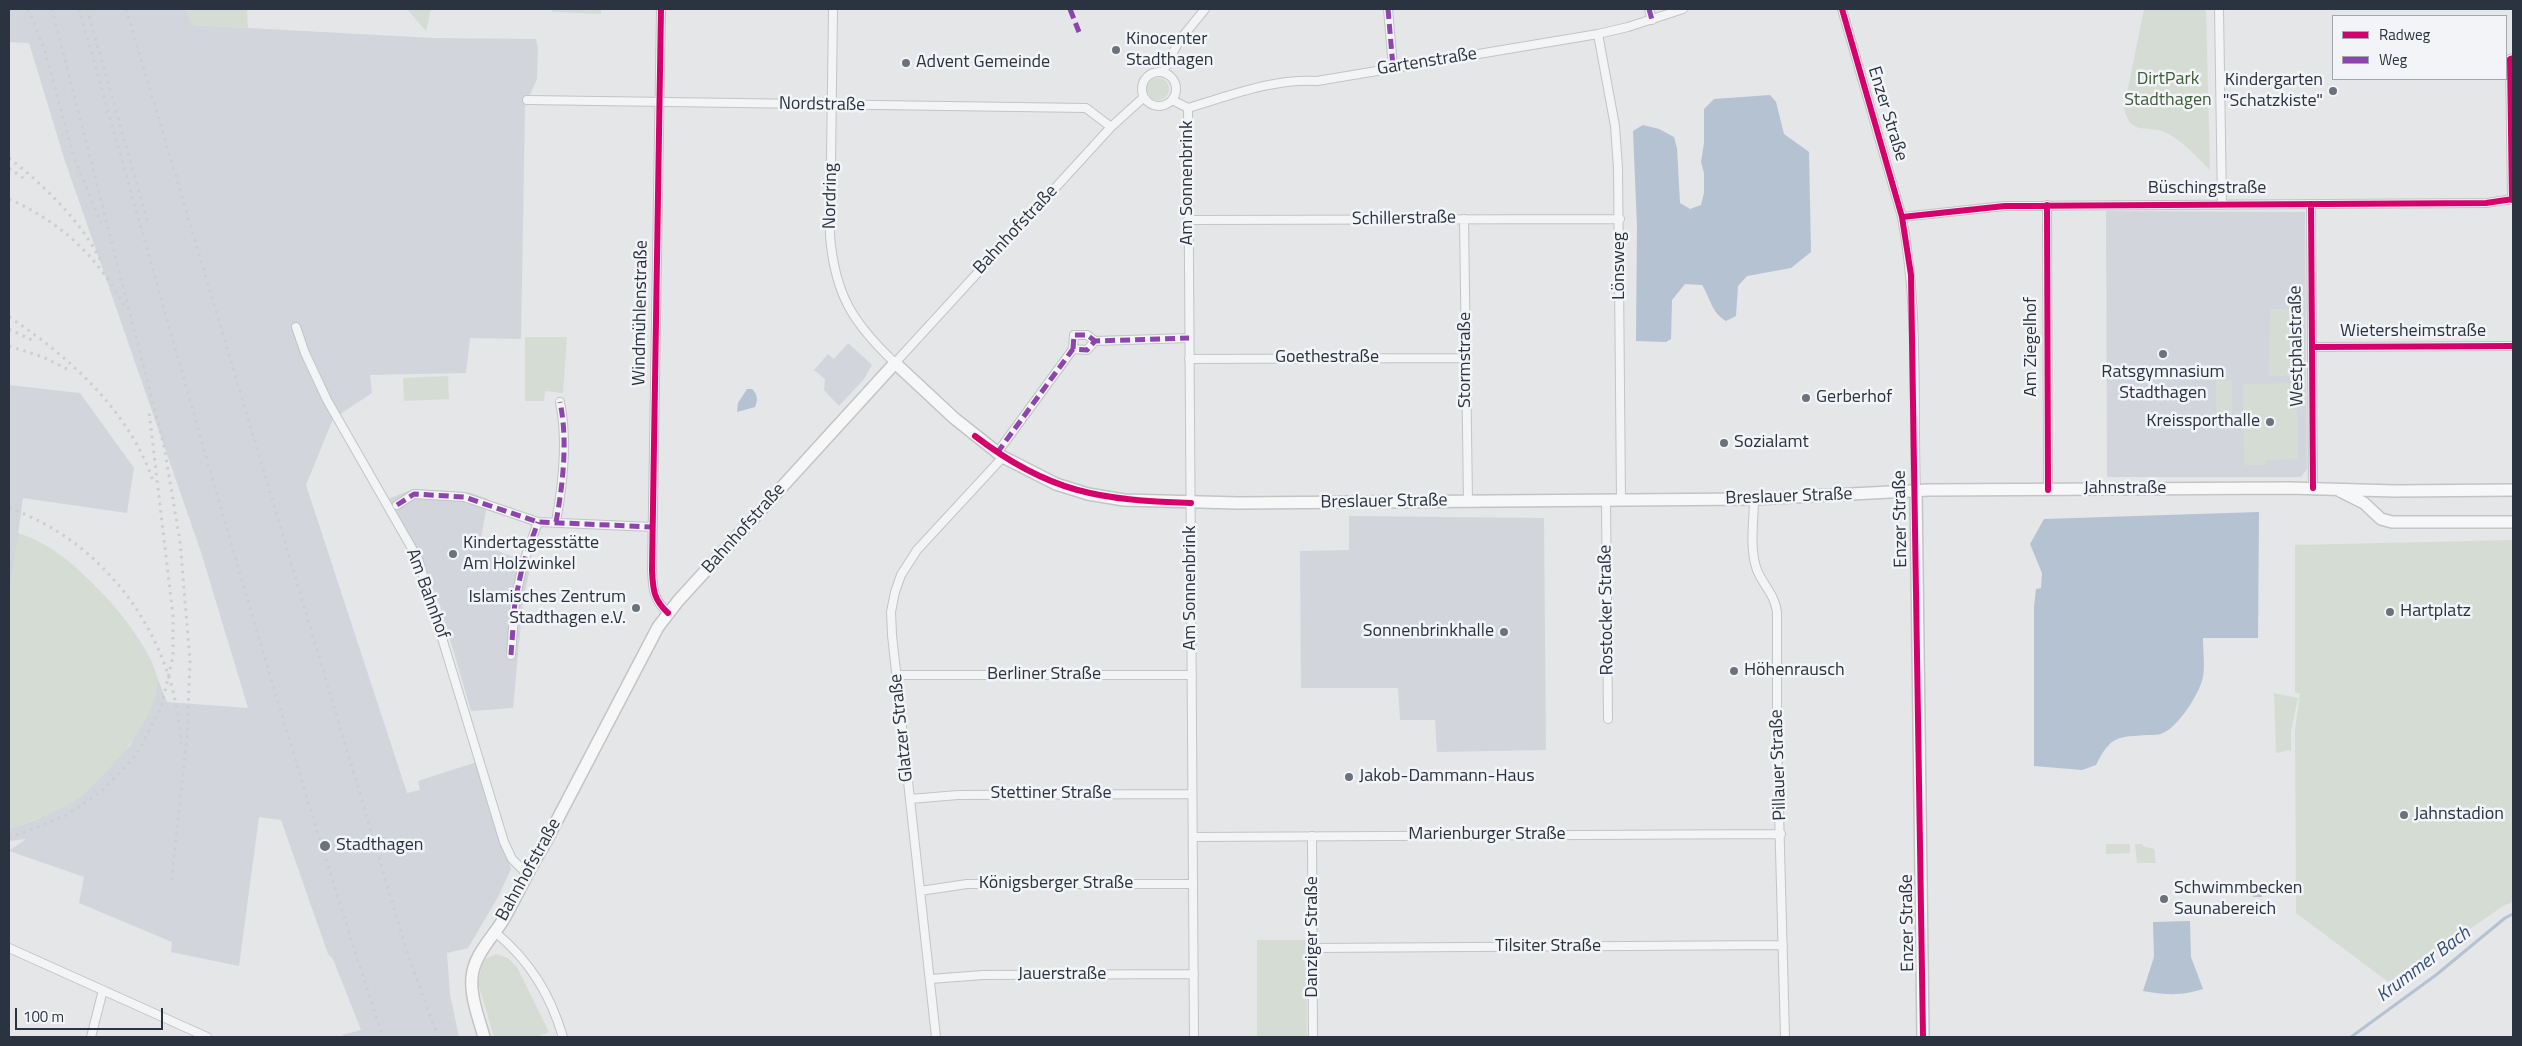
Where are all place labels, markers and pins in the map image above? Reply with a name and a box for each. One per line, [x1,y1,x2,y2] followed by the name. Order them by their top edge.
[1126,29,1213,72] place label: Kinocenter Stadthagen
[1110,44,1122,56] marker: Kinocenter Stadthagen
[916,52,1050,74] place label: Advent Gemeinde
[900,57,912,69] marker: Advent Gemeinde
[2223,70,2323,112] place label: Kindergarten "Schatzkiste"
[2327,85,2339,97] marker: Kindergarten "Schatzkiste"
[2157,348,2169,360] marker: Ratsgymnasium Stadthagen
[2101,362,2225,404] place label: Ratsgymnasium Stadthagen
[1816,387,1892,409] place label: Gerberhof
[1800,392,1812,404] marker: Gerberhof
[2146,411,2260,433] place label: Kreissporthalle
[2264,416,2276,428] marker: Kreissporthalle
[1734,432,1809,454] place label: Sozialamt
[1718,437,1730,449] marker: Sozialamt
[463,533,599,576] place label: Kindertagesstätte Am Holzwinkel
[447,548,459,560] marker: Kindertagesstätte Am Holzwinkel
[468,587,626,630] place label: Islamisches Zentrum Stadthagen e.V.
[2400,601,2471,623] place label: Hartplatz
[630,602,642,614] marker: Islamisches Zentrum Stadthagen e.V.
[2384,606,2396,618] marker: Hartplatz
[1363,621,1494,643] place label: Sonnenbrinkhalle
[1498,626,1510,638] marker: Sonnenbrinkhalle
[1744,660,1845,682] place label: Höhenrausch
[1728,665,1740,677] marker: Höhenrausch
[1359,766,1535,788] place label: Jakob-Dammann-Haus
[1343,771,1355,783] marker: Jakob-Dammann-Haus
[2414,804,2504,826] place label: Jahnstadion
[2398,809,2410,821] marker: Jahnstadion
[336,835,423,857] place label: Stadthagen
[318,839,332,853] marker: Stadthagen
[2174,878,2302,921] place label: Schwimmbecken Saunabereich
[2158,893,2170,905] marker: Schwimmbecken Saunabereich

